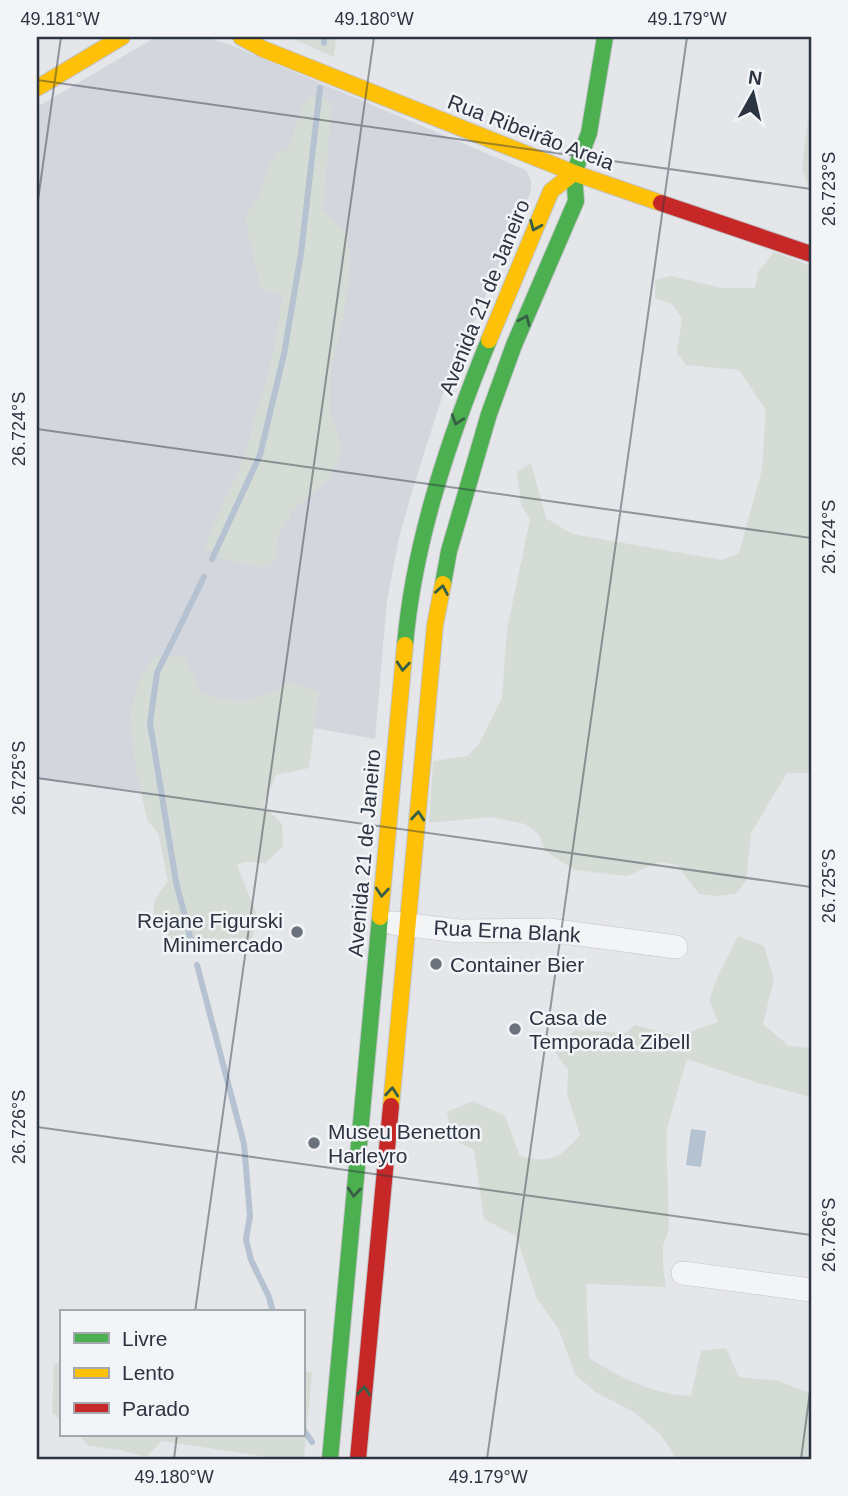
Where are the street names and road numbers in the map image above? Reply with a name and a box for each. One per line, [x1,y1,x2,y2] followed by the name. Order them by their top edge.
[445,90,618,174] street label: Rua Ribeirão Areia
[434,196,534,398] street label: Avenida 21 de Janeiro
[343,748,385,958] street label: Avenida 21 de Janeiro
[433,916,582,946] street label: Rua Erna Blank

